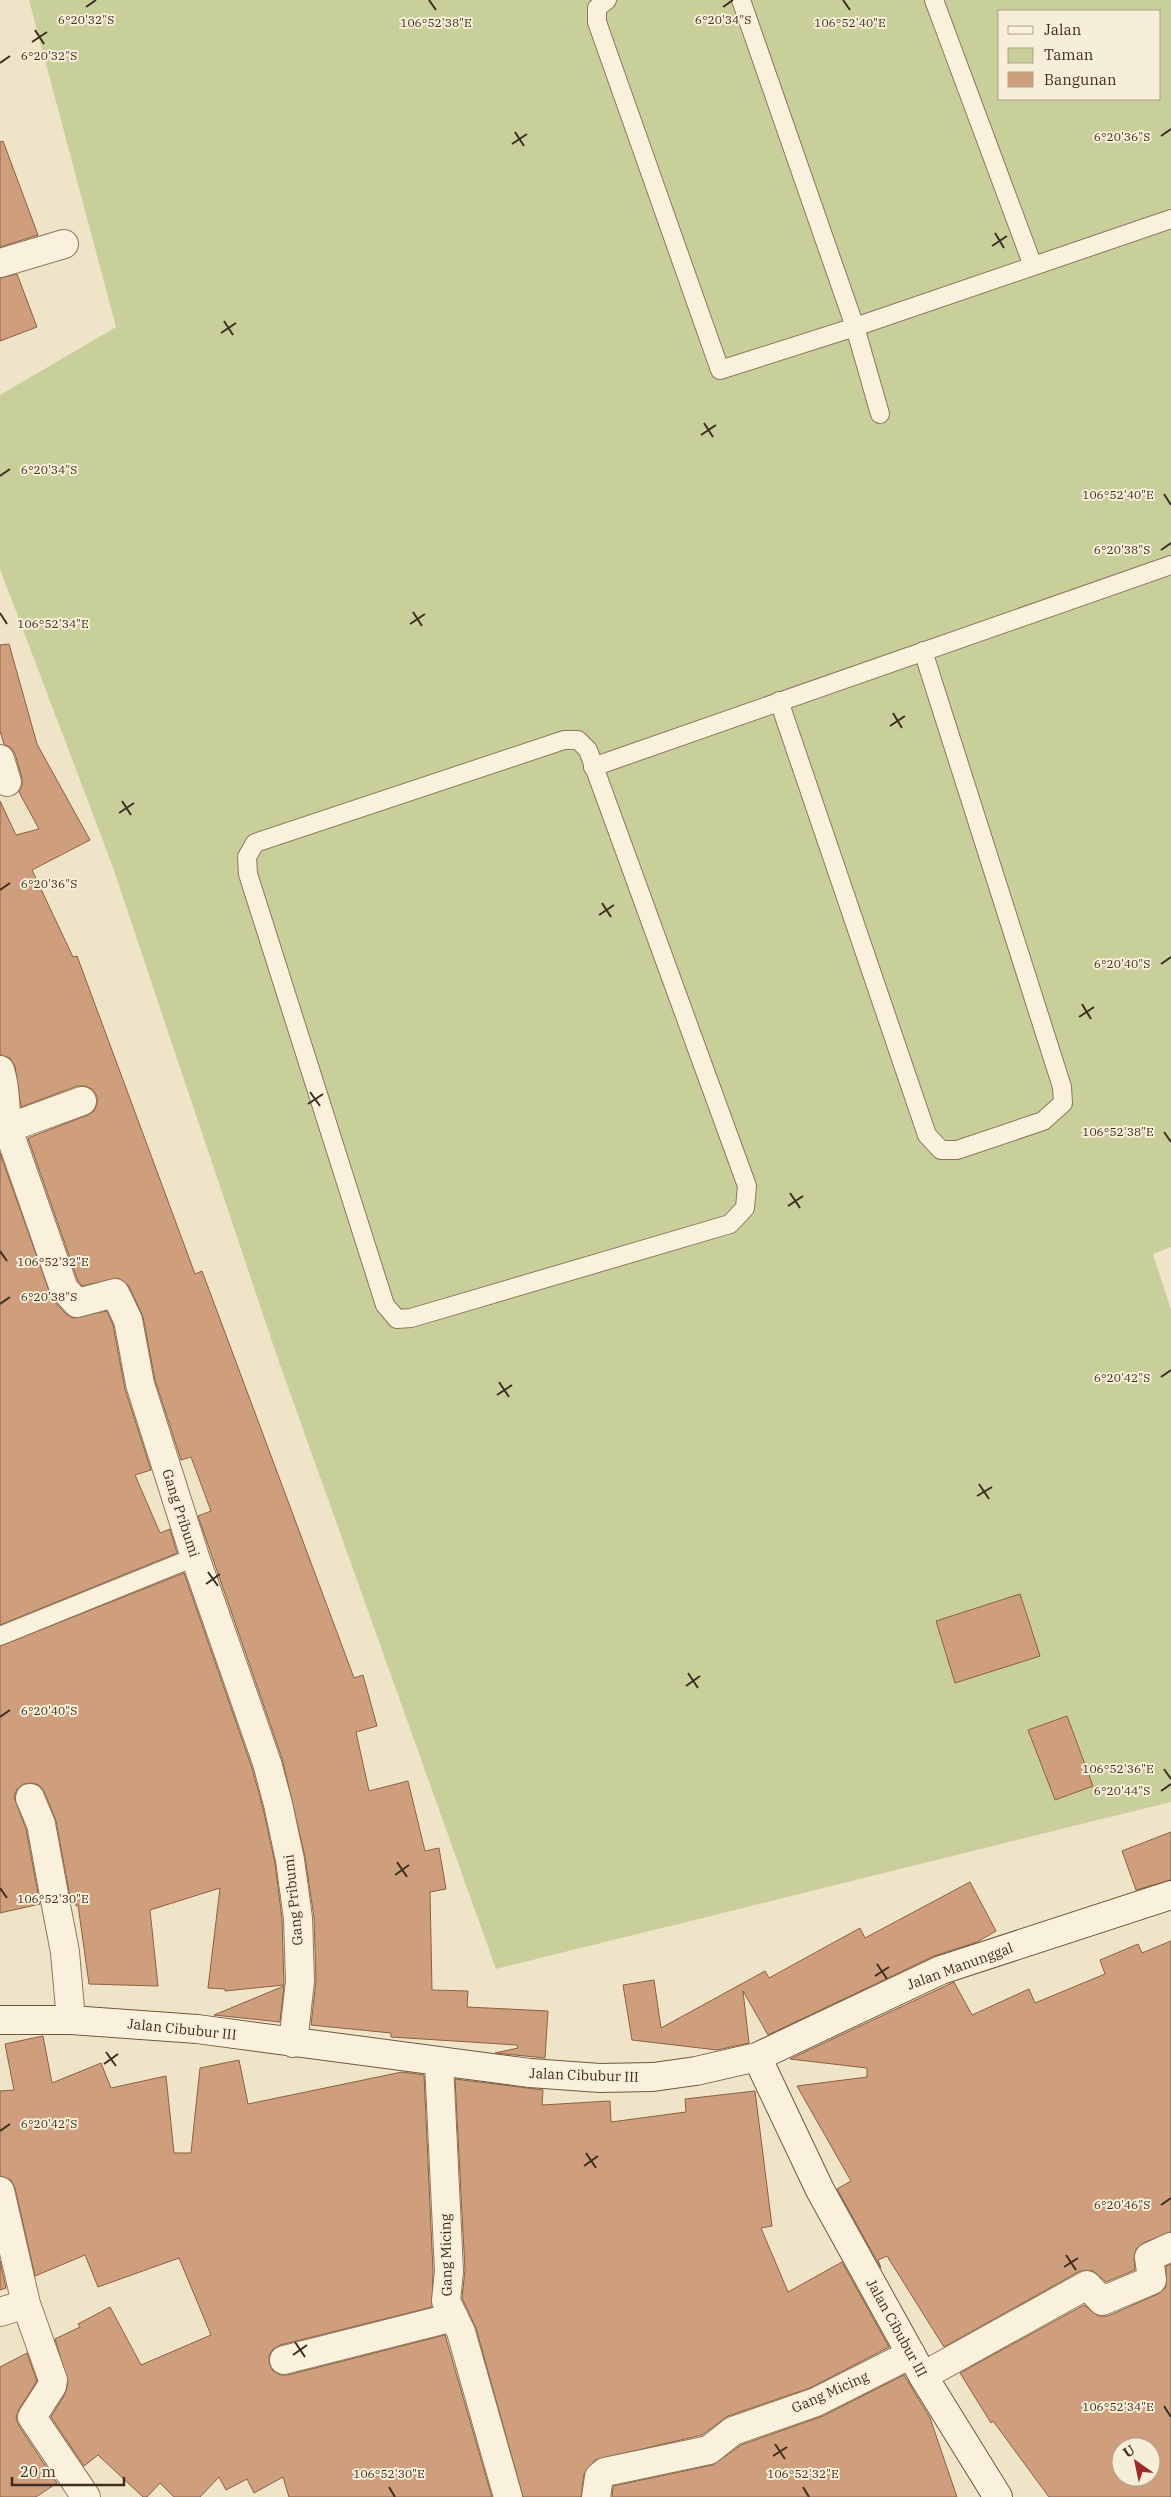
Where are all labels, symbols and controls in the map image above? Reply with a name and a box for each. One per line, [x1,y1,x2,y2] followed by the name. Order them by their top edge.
[998,10,1161,100] legend
[58,12,114,27] text: 6°20'32"S
[695,12,751,27] text: 6°20'34"S
[400,15,472,30] text: 106°52'38"E
[814,15,886,30] text: 106°52'40"E
[1044,20,1082,39] text: Jalan
[1044,45,1094,64] text: Taman
[21,48,77,63] text: 6°20'32"S
[1044,70,1117,89] text: Bangunan
[1094,129,1150,144] text: 6°20'36"S
[21,462,77,477] text: 6°20'34"S
[1082,487,1154,502] text: 106°52'40"E
[1094,542,1150,557] text: 6°20'38"S
[17,616,89,631] text: 106°52'34"E
[21,876,77,891] text: 6°20'36"S
[1094,956,1150,971] text: 6°20'40"S
[1082,1124,1154,1139] text: 106°52'38"E
[17,1254,89,1269] text: 106°52'32"E
[21,1289,77,1304] text: 6°20'38"S
[1094,1370,1150,1385] text: 6°20'42"S
[158,1467,204,1559] street label: Gang Pribumi
[21,1703,77,1718] text: 6°20'40"S
[1082,1761,1154,1776] text: 106°52'36"E
[1094,1783,1150,1798] text: 6°20'44"S
[279,1853,307,1947] street label: Gang Pribumi
[17,1891,89,1906] text: 106°52'30"E
[905,1938,1015,1994] street label: Jalan Manunggal
[127,2014,238,2044] street label: Jalan Cibubur III
[529,2064,639,2086] street label: Jalan Cibubur III
[21,2116,77,2131] text: 6°20'42"S
[1094,2197,1150,2212] text: 6°20'46"S
[436,2213,456,2296] street label: Gang Micing
[863,2276,932,2380] street label: Jalan Cibubur III
[789,2367,872,2417] street label: Gang Micing
[1082,2399,1154,2414] text: 106°52'34"E
[1111,2437,1161,2487] north arrow
[1119,2440,1139,2462] text: U
[12,2454,125,2486] scale bar
[20,2462,56,2481] text: 20 m
[353,2466,425,2481] text: 106°52'30"E
[767,2466,839,2481] text: 106°52'32"E

